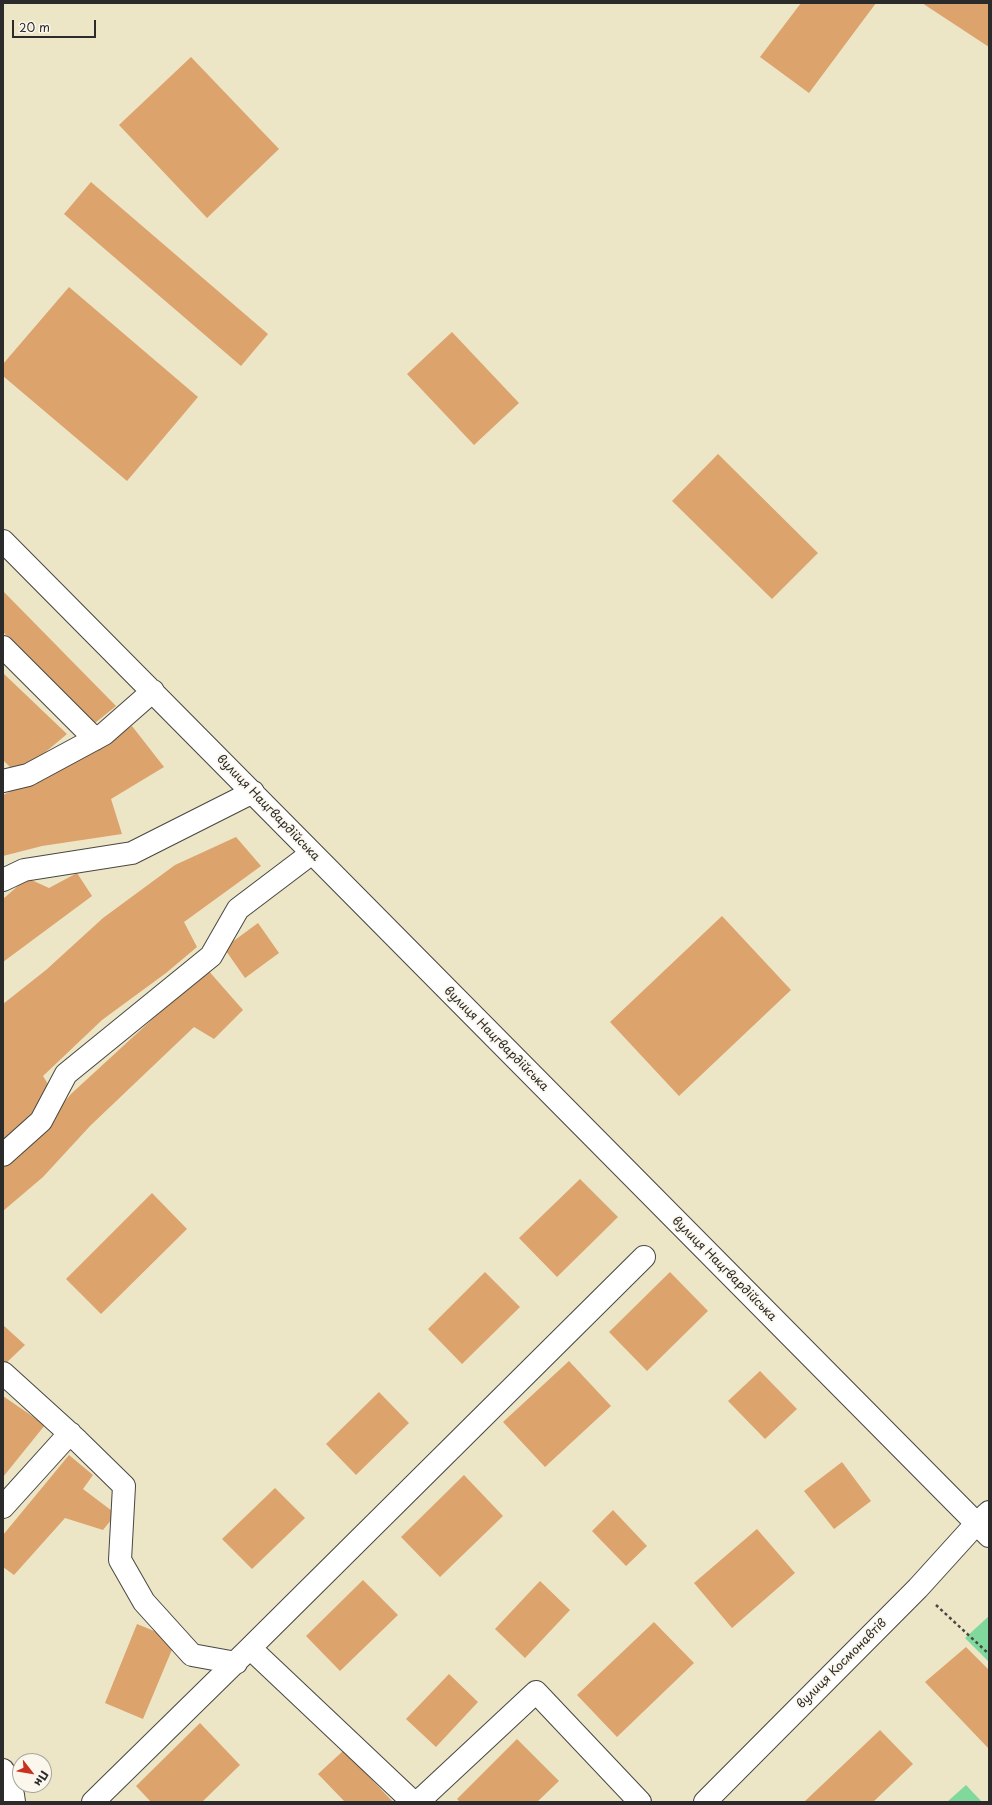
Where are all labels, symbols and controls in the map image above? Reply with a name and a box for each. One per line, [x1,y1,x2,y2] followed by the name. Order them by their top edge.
[14,12,98,38] scale bar
[19,18,50,36] text: 20 m
[214,752,322,864] street label: вулиця Нацгвардійська
[441,984,551,1094] street label: вулиця Нацгвардійська
[669,1214,779,1324] street label: вулиця Нацгвардійська
[794,1616,890,1712] street label: вулиця Космонавтів
[12,1753,52,1793] north arrow
[30,1768,53,1790] text: Пн

